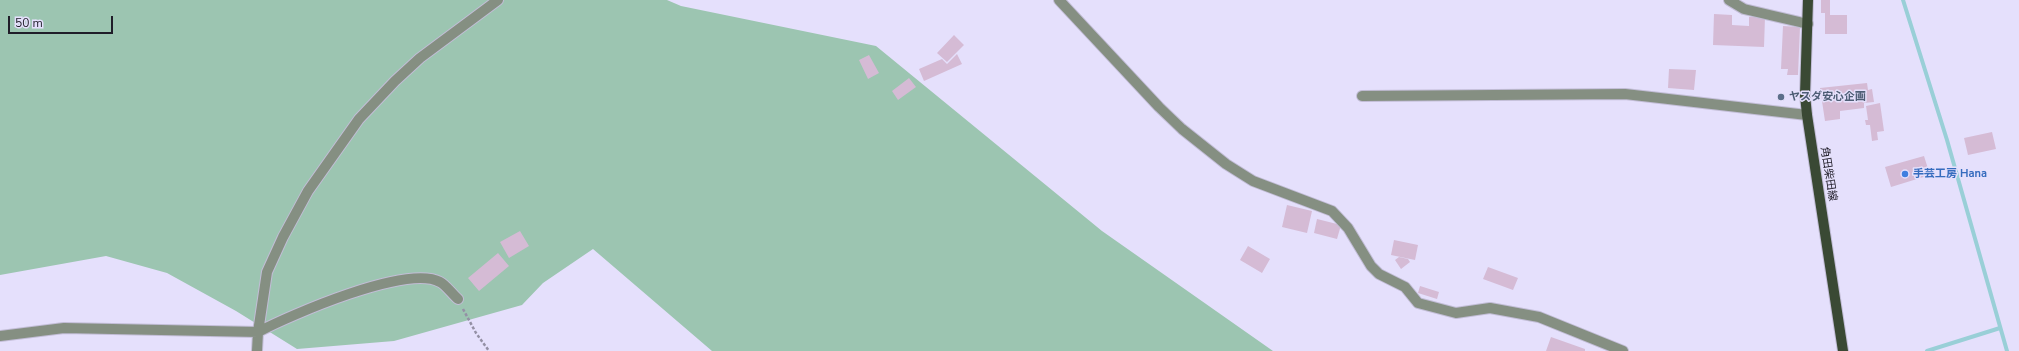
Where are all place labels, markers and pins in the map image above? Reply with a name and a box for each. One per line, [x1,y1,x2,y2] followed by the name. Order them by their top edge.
[1789,90,1866,104] place label: ヤスダ安心企画
[1776,92,1786,102] marker: ヤスダ安心企画
[1913,167,1987,181] place label: 手芸工房 Hana
[1900,169,1910,179] marker: 手芸工房 Hana

